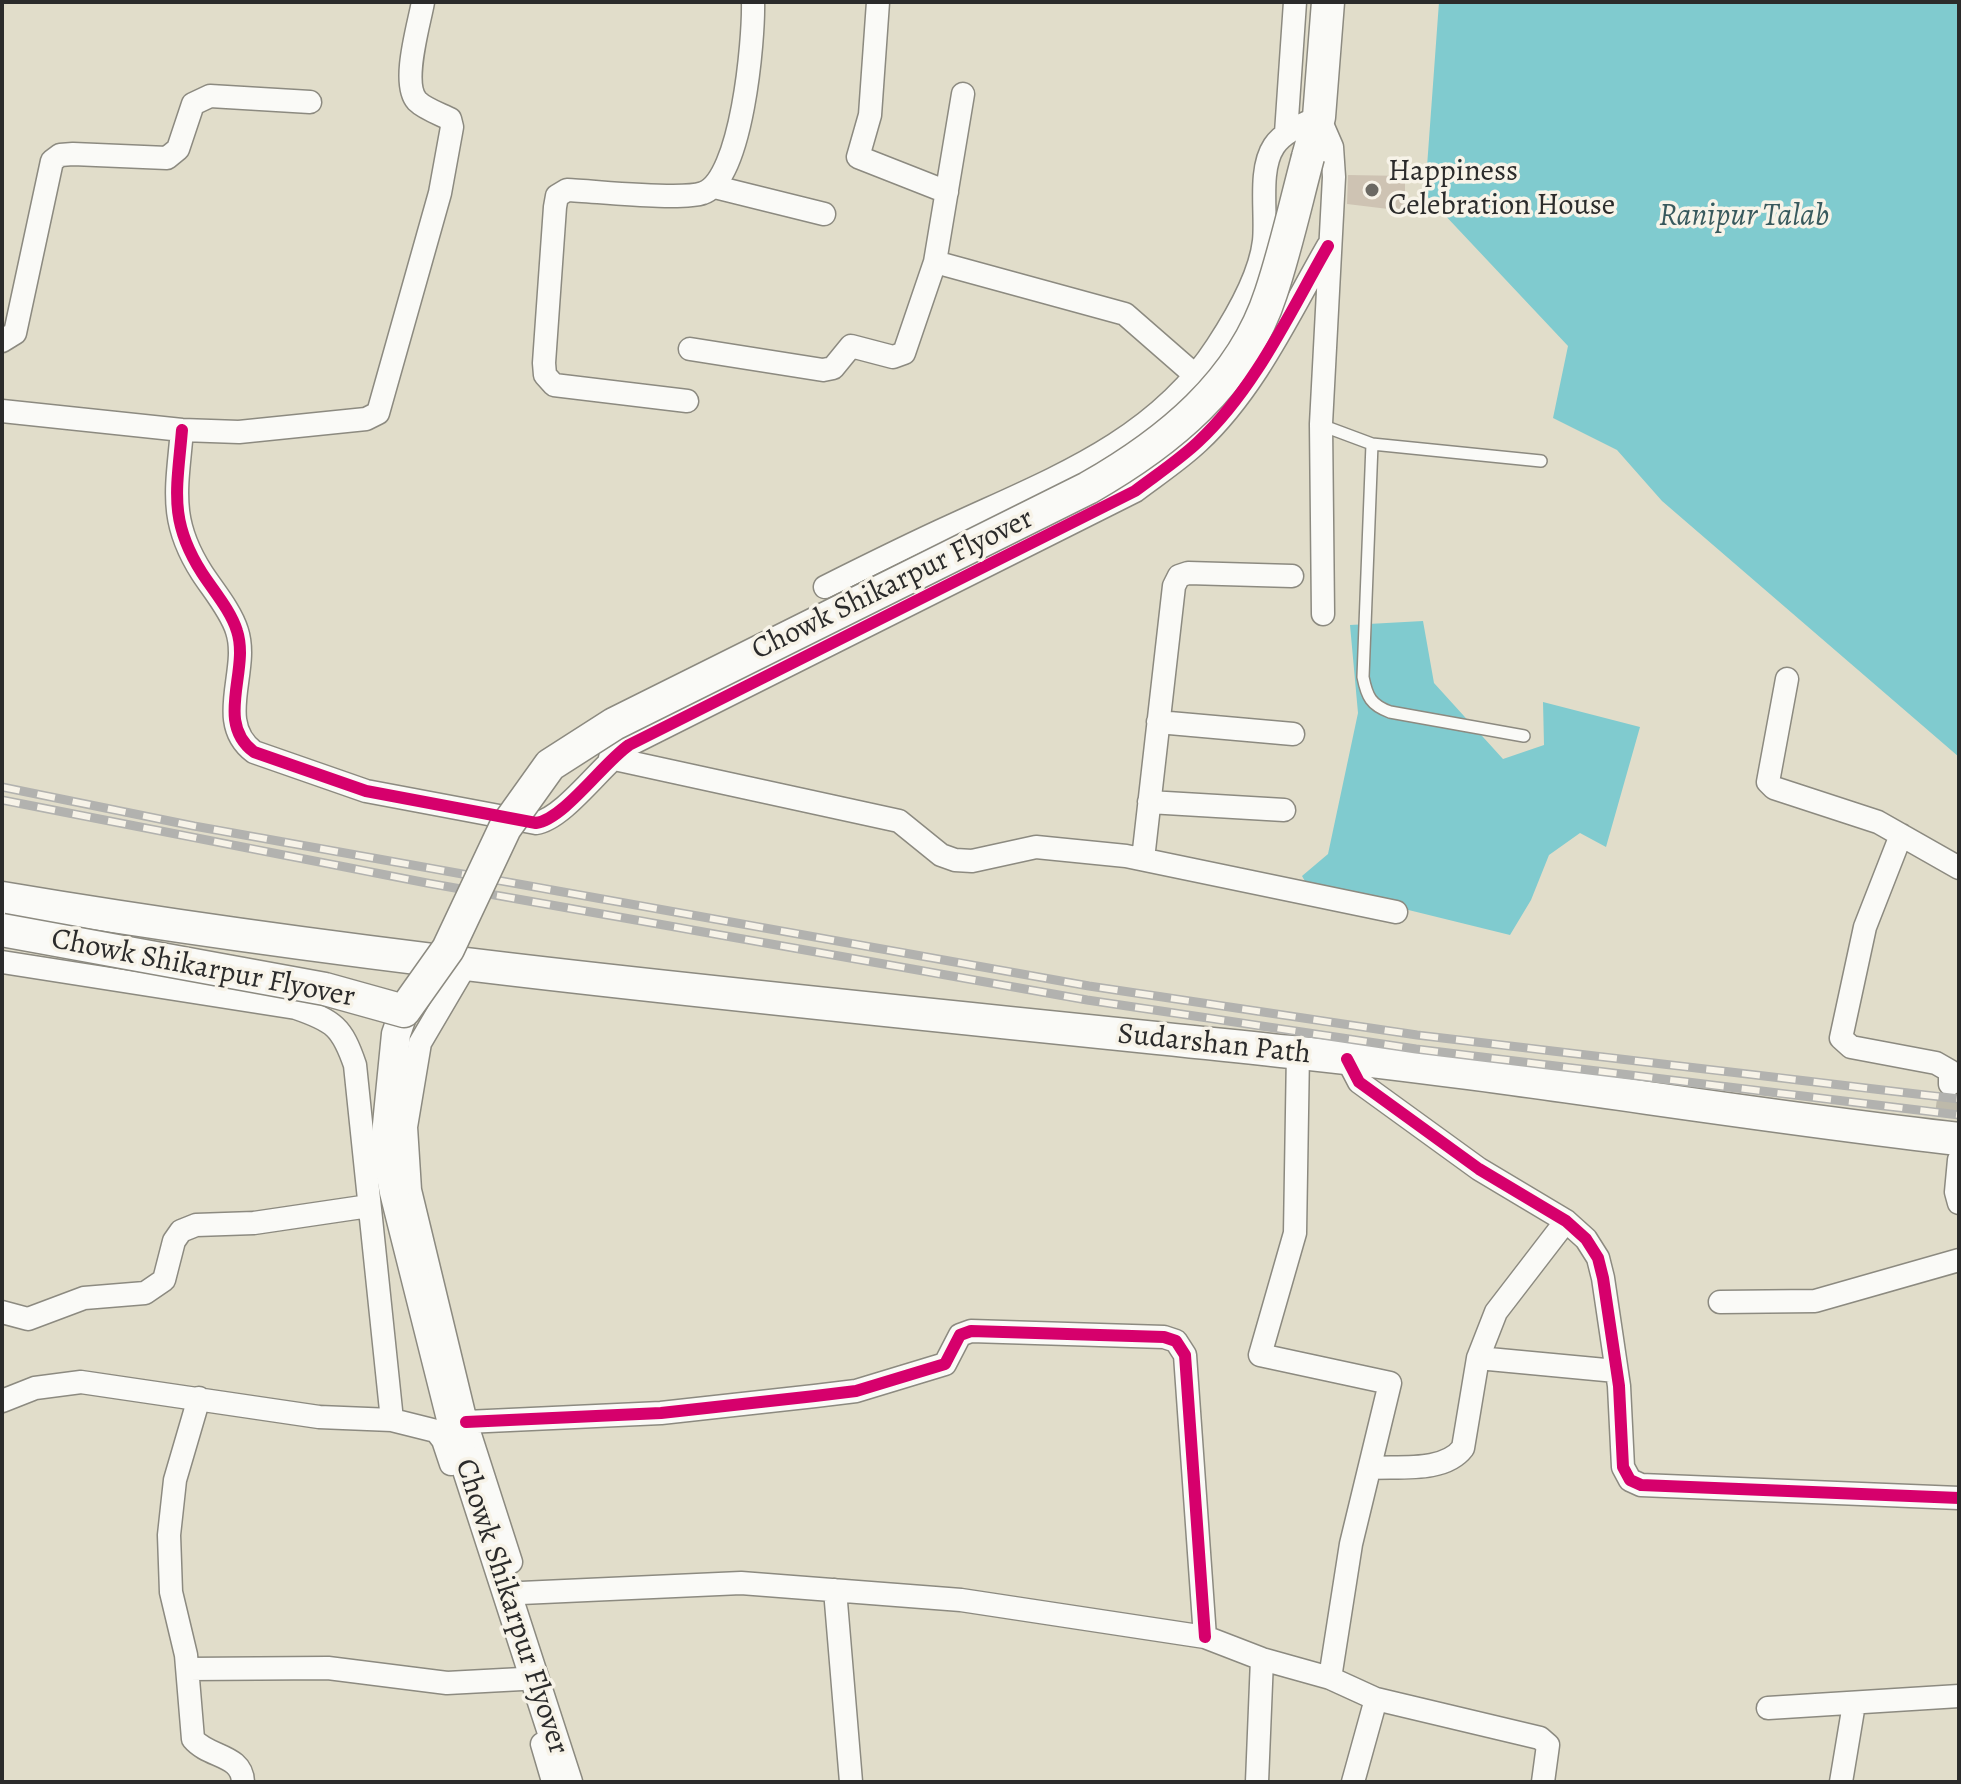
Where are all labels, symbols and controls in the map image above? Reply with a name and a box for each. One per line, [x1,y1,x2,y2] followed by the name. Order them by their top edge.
[1388,155,1615,226] place label: Happiness Celebration House
[1363,181,1381,199] marker: Happiness Celebration House
[1659,198,1829,236] water label: Ranipur Talab
[746,501,1040,669] street label: Chowk Shikarpur Flyover
[48,922,358,1016] street label: Chowk Shikarpur Flyover
[1116,1017,1312,1073] street label: Sudarshan Path
[446,1455,576,1759] street label: Chowk Shikarpur Flyover

